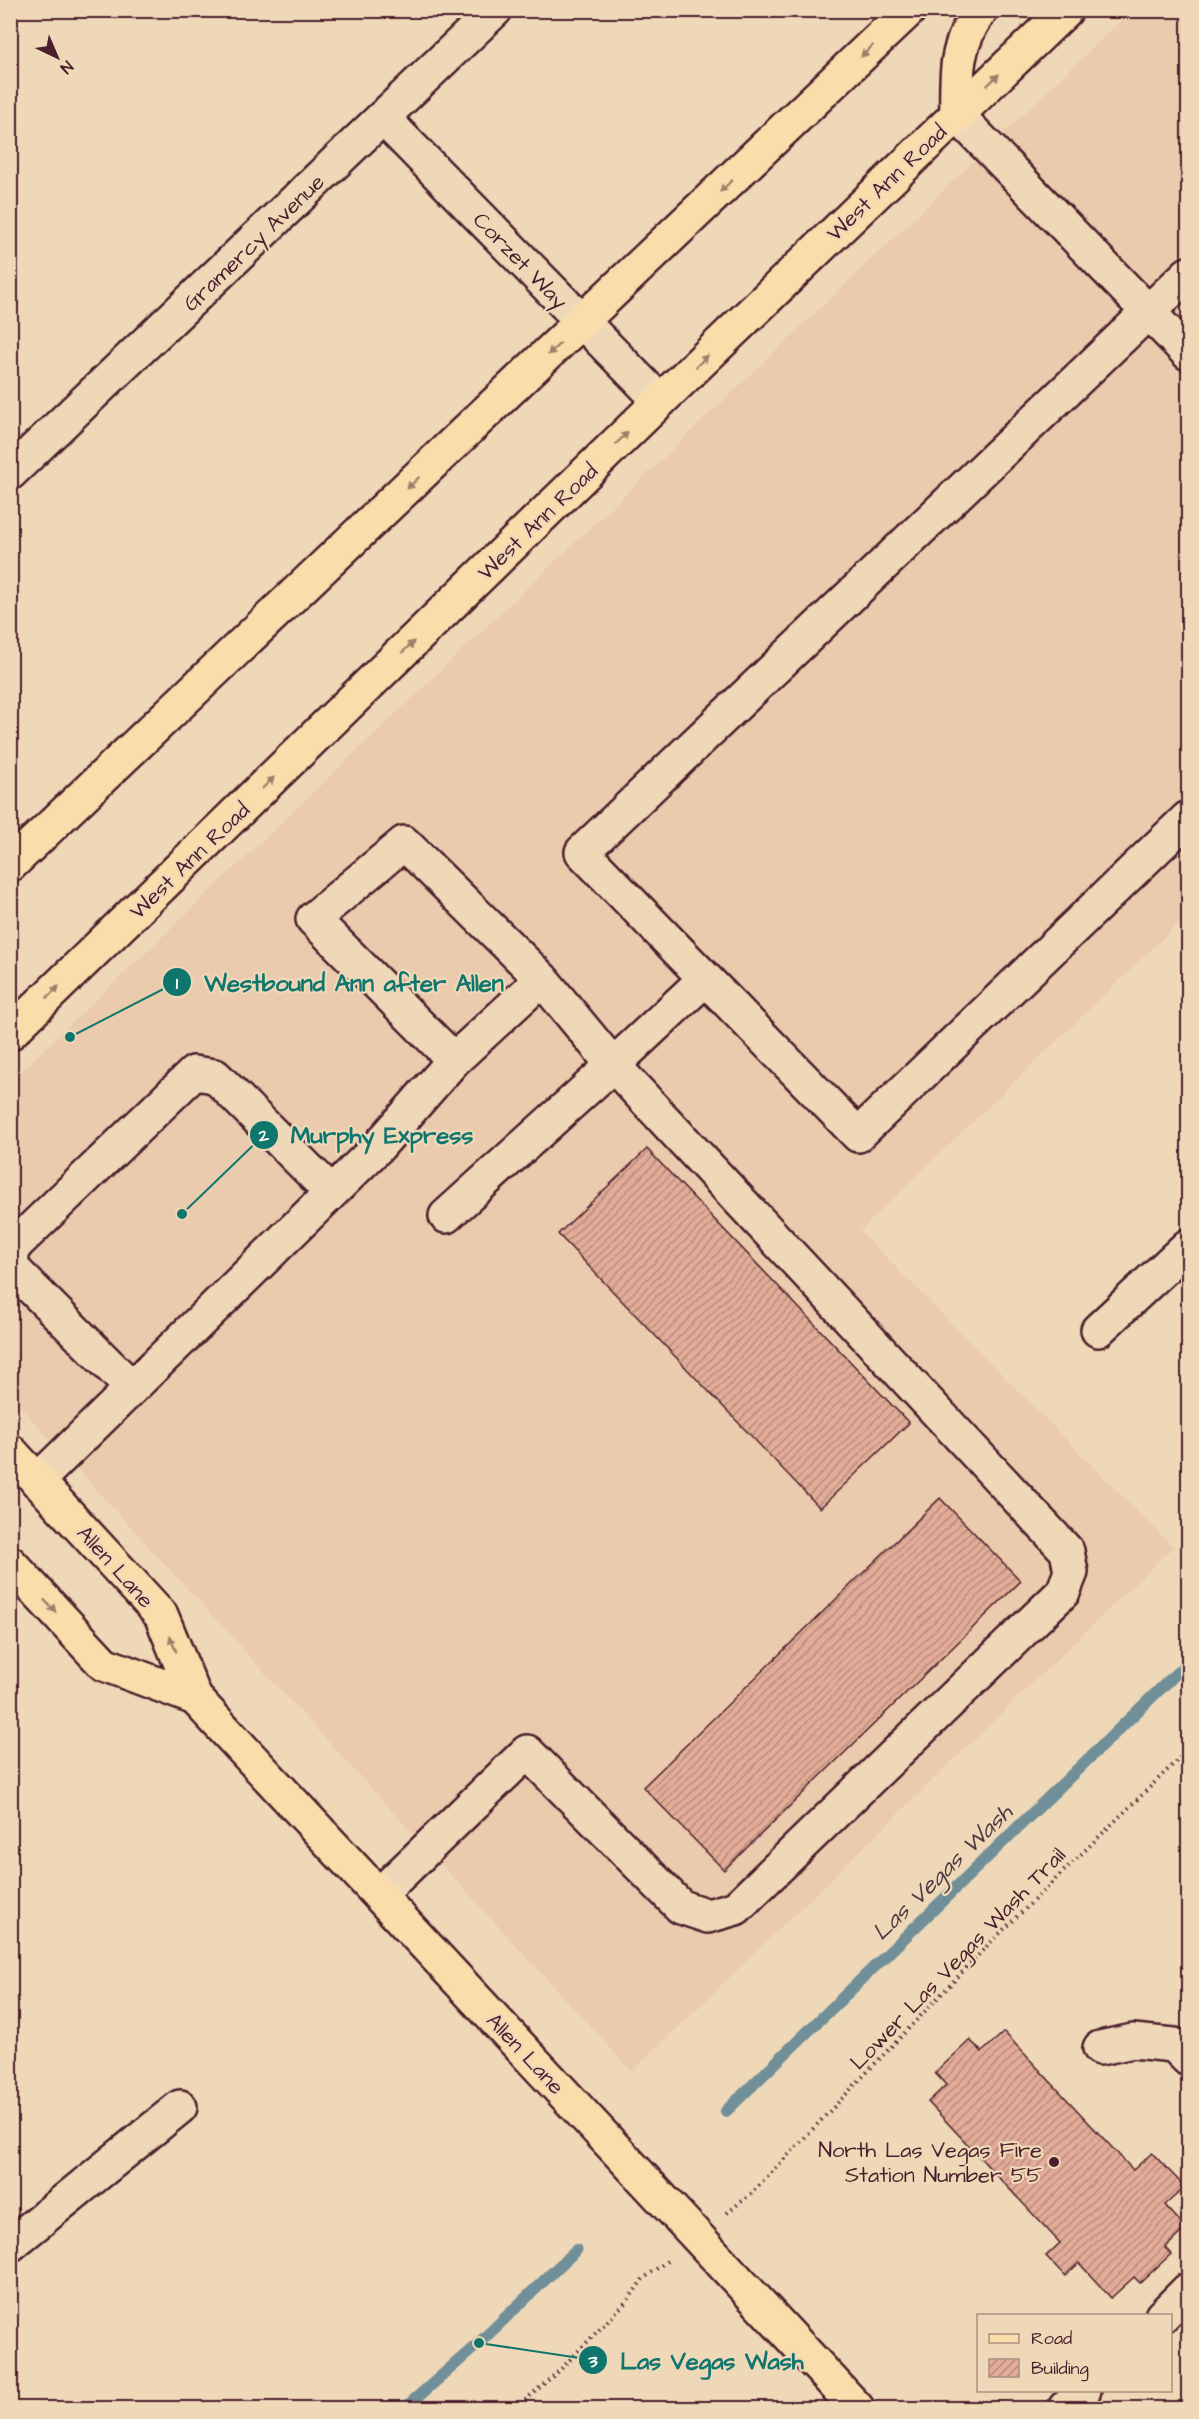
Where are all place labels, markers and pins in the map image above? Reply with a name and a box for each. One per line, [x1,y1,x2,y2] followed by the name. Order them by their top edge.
[162,961,515,1003] callout: Westbound Ann after Allen
[249,1114,486,1156] callout: Murphy Express
[818,2135,1042,2191] place label: North Las Vegas Fire Station Number 55
[1047,2155,1061,2169] marker: North Las Vegas Fire Station Number 55
[578,2339,815,2381] callout: Las Vegas Wash

